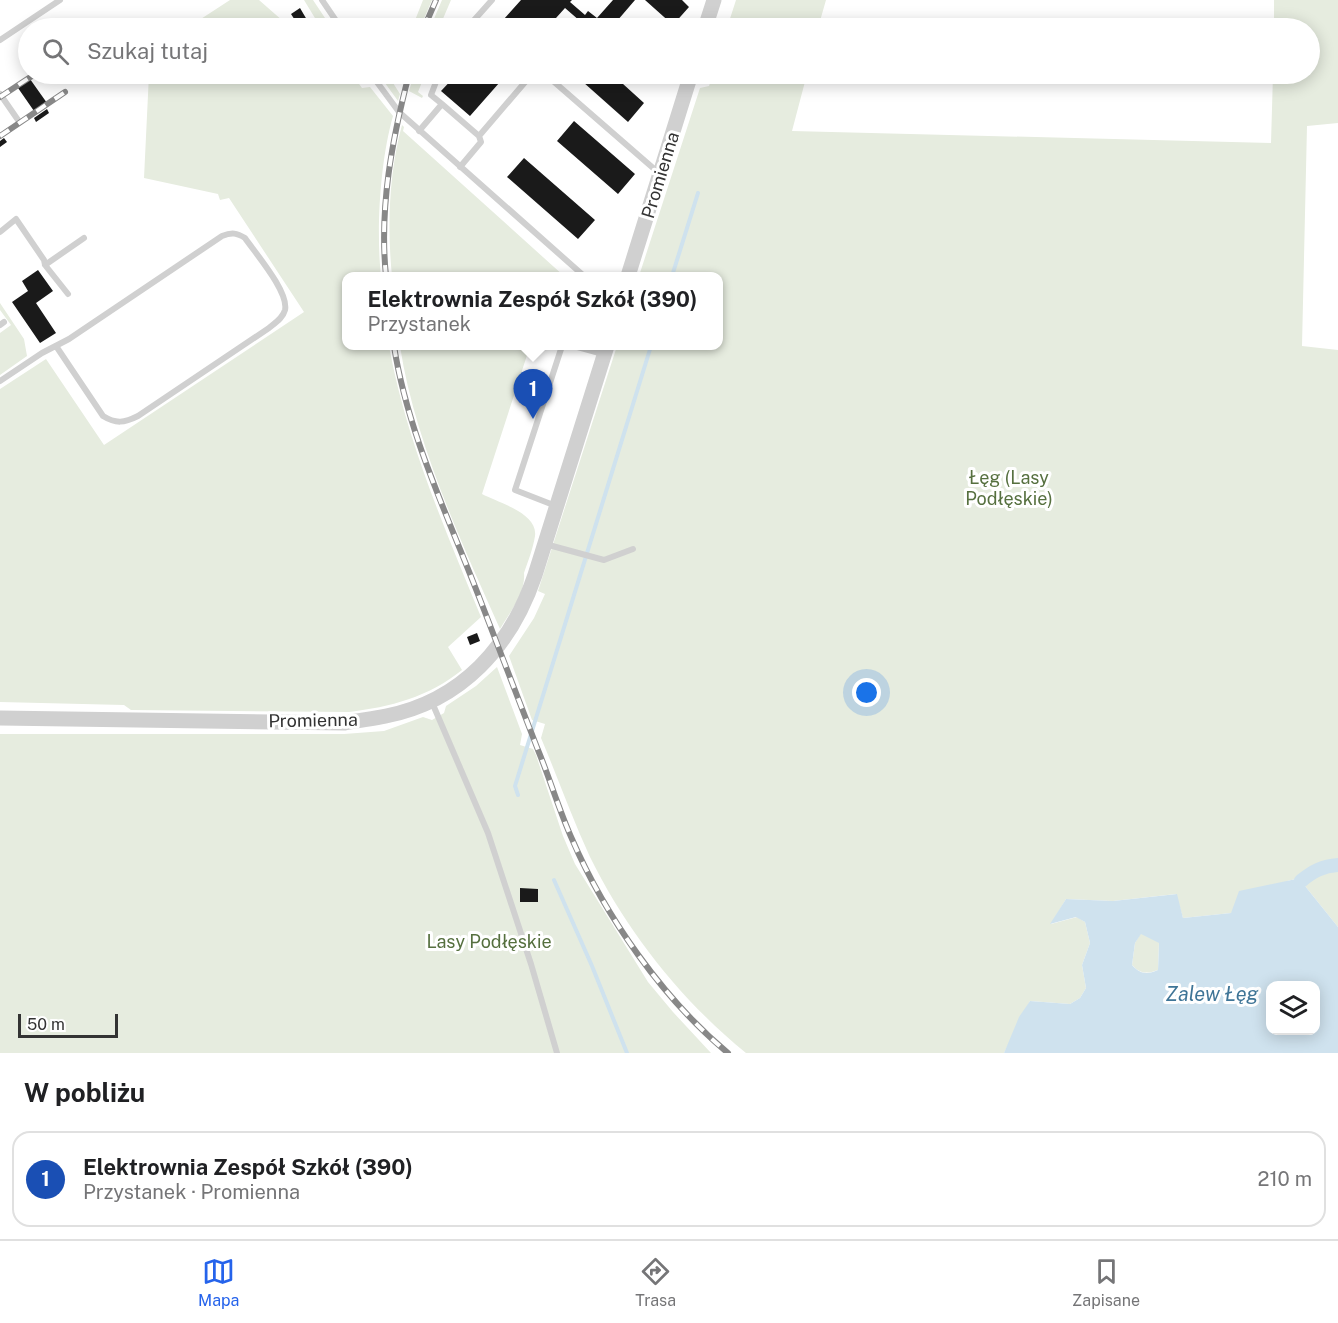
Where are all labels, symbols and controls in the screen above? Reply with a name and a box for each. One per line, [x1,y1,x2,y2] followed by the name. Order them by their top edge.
[18,18,1320,84] search box
[39,35,72,68] icon: search
[87,38,208,64] text: Szukaj tutaj
[637,129,683,221] street label: Promienna
[342,272,723,350] popup
[368,286,697,312] text: Elektrownia Zespół Szkół (390)
[368,312,471,336] text: Przystanek
[514,370,552,419] pin: 1
[965,467,1053,509] park label: Łęg (Lasy Podłęskie)
[852,678,881,707] your location
[268,709,358,731] street label: Promienna
[426,931,552,952] park label: Lasy Podłęskie
[1266,981,1320,1035] map controls
[1266,981,1320,1035] button: layers
[1166,982,1258,1006] water label: Zalew Łęg
[18,1011,118,1038] scale bar
[27,1015,65,1034] text: 50 m
[24,1077,145,1108] text: W pobliżu
[83,1154,413,1180] text: Elektrownia Zespół Szkół (390)
[41,1167,50,1191] text: 1
[1258,1167,1312,1191] text: 210 m
[83,1180,300,1204] text: Przystanek · Promienna
[198,1255,239,1310] tab: Mapa
[635,1255,676,1310] tab: Trasa
[1072,1255,1140,1310] tab: Zapisane

